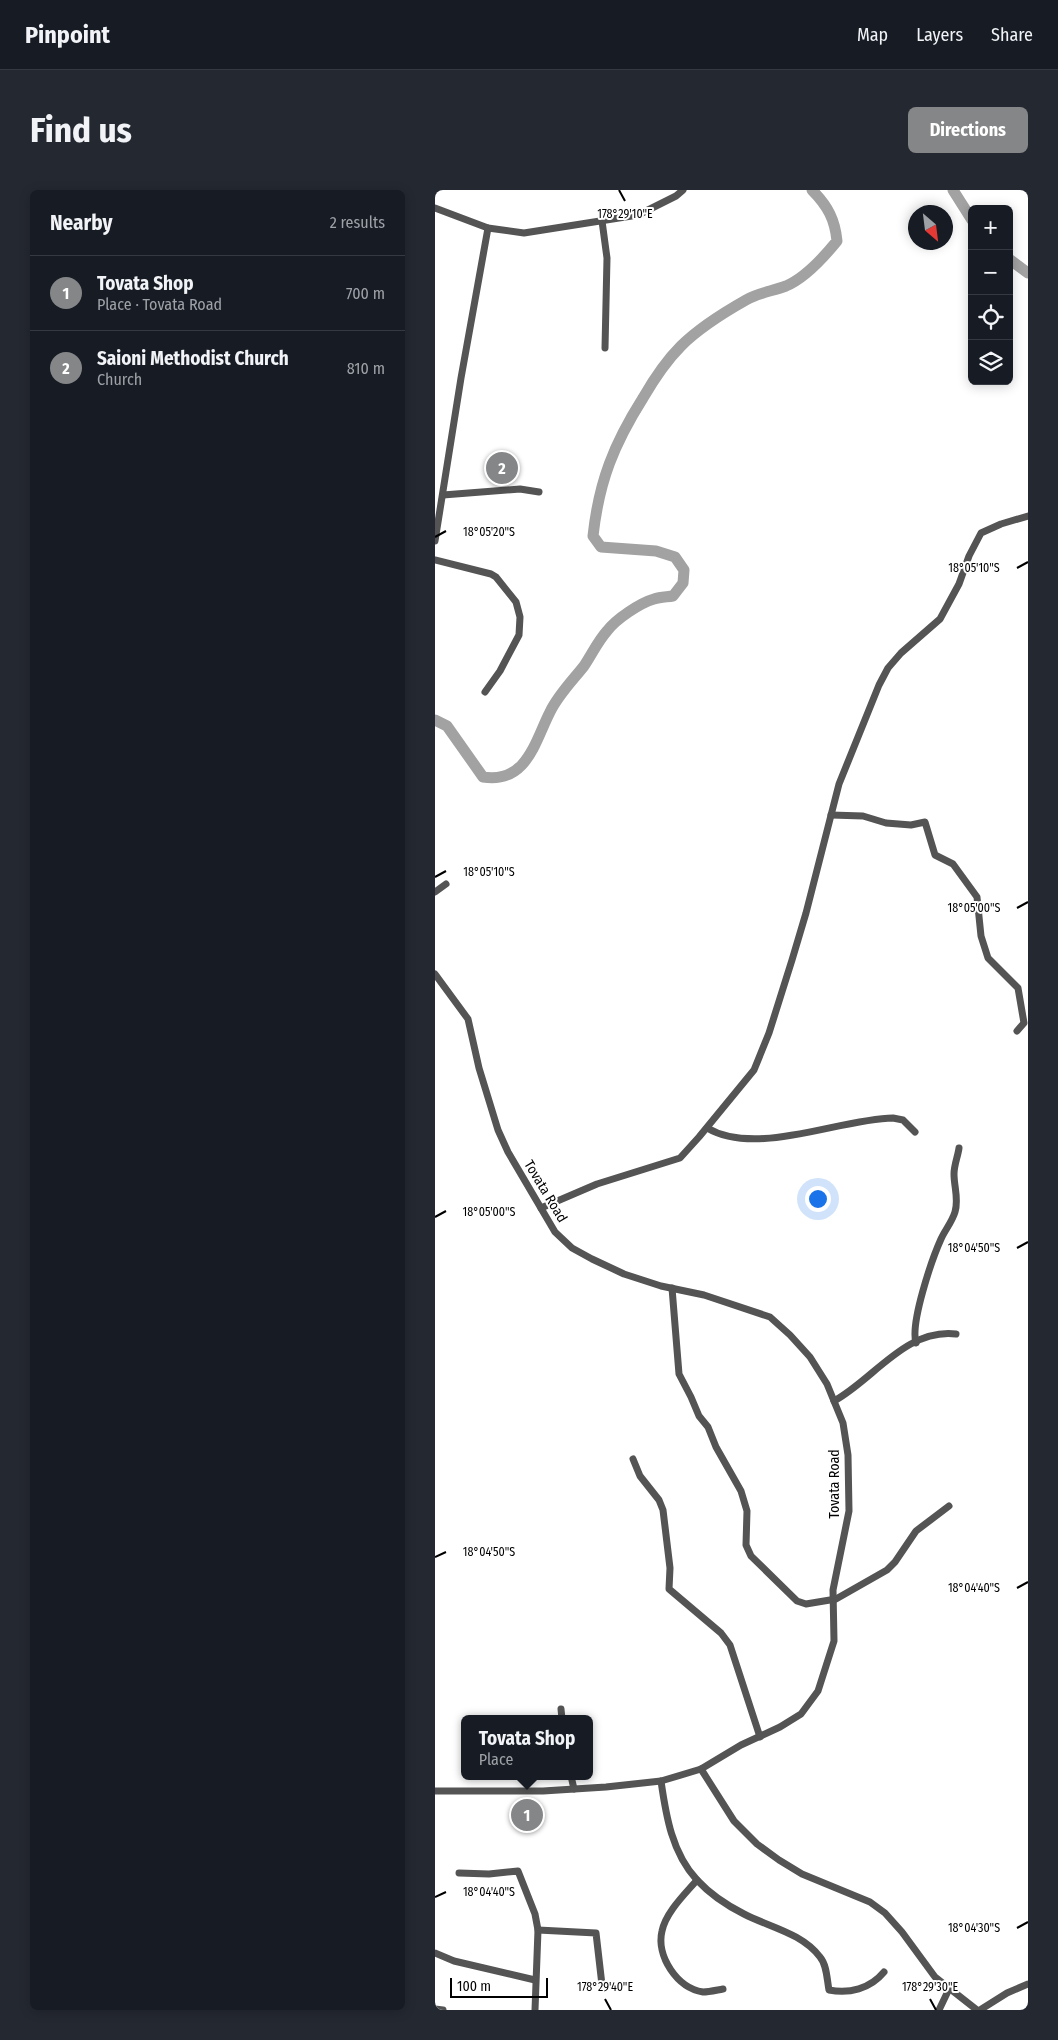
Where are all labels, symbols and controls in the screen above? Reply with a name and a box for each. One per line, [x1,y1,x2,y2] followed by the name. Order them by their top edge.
[25,21,110,49] text: Pinpoint
[857,24,888,46] text: Map
[916,24,963,46] text: Layers
[991,24,1033,46] text: Share
[908,107,1028,153] button: Directions
[30,109,132,151] text: Find us
[908,205,953,250] north arrow
[968,205,1013,385] map controls
[968,205,1013,250] button: +
[597,207,653,221] text: 178°29'10"E
[50,210,112,236] text: Nearby
[330,213,385,232] text: 2 results
[968,250,1013,295] button: −
[97,272,193,295] text: Tovata Shop
[63,284,69,303] text: 1
[346,284,385,303] text: 700 m
[97,295,222,314] text: Place · Tovata Road
[968,295,1013,340] button: locate
[968,340,1013,385] button: layers
[97,347,289,370] text: Saioni Methodist Church
[62,359,70,378] text: 2
[347,359,385,378] text: 810 m
[97,370,142,389] text: Church
[486,449,518,487] pin: 2
[463,525,515,539] text: 18°05'20"S
[948,561,1000,575] text: 18°05'10"S
[463,865,515,879] text: 18°05'10"S
[948,901,1000,915] text: 18°05'00"S
[520,1157,571,1225] street label: Tovata Road
[805,1186,831,1212] your location
[463,1205,515,1219] text: 18°05'00"S
[948,1241,1000,1255] text: 18°04'50"S
[826,1449,843,1519] street label: Tovata Road
[463,1545,515,1559] text: 18°04'50"S
[948,1581,1000,1595] text: 18°04'40"S
[461,1715,593,1780] popup
[479,1727,575,1750] text: Tovata Shop
[479,1750,513,1769] text: Place
[511,1796,543,1834] pin: 1
[463,1885,515,1899] text: 18°04'40"S
[948,1921,1000,1935] text: 18°04'30"S
[450,1975,547,1998] scale bar
[457,1978,491,1995] text: 100 m
[577,1980,633,1994] text: 178°29'40"E
[902,1980,958,1994] text: 178°29'30"E

